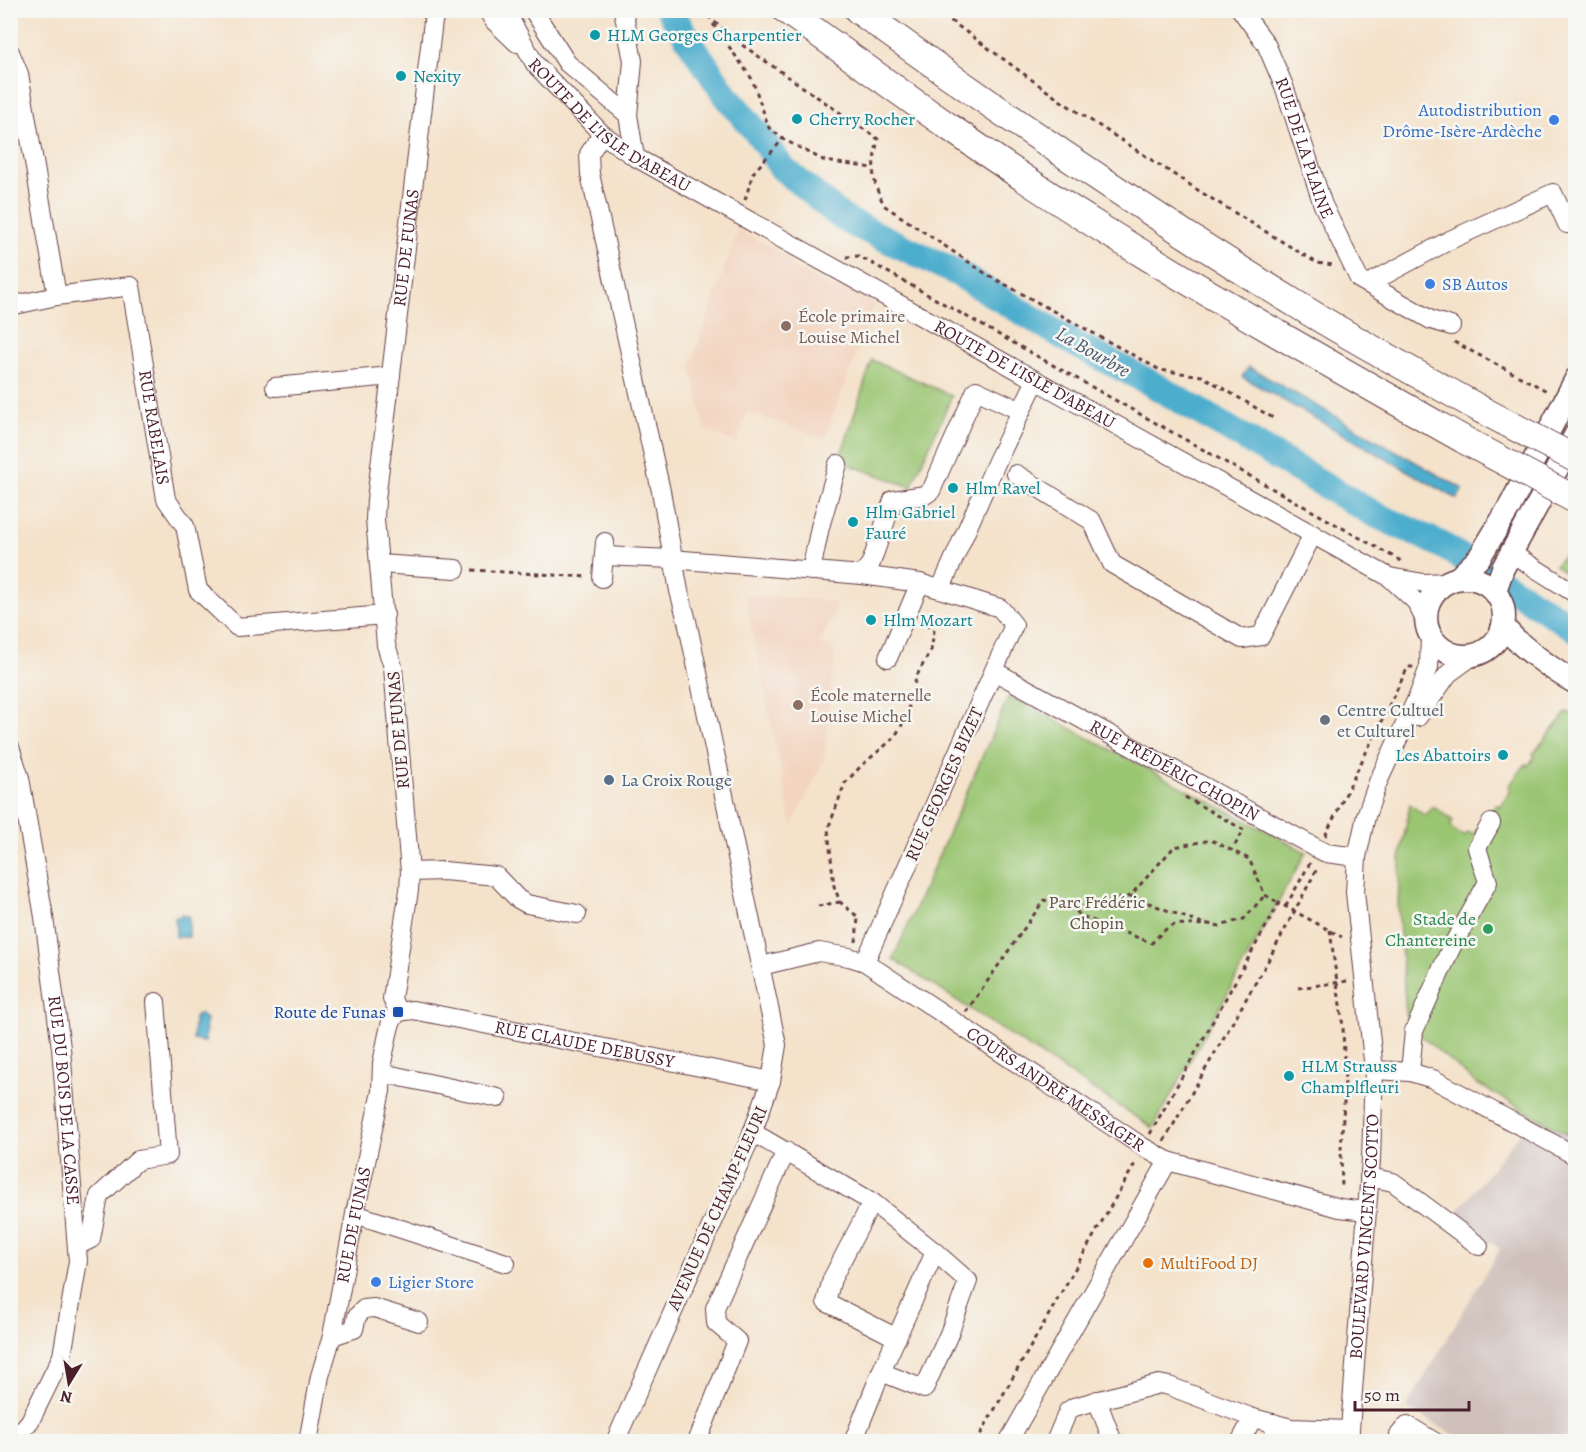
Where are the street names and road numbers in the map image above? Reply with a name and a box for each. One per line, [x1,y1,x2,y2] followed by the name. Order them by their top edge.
[523,52,695,198] street label: ROUTE DE L'ISLE D'ABEAU
[1270,73,1340,223] street label: RUE DE LA PLAINE
[387,188,425,308] street label: RUE DE FUNAS
[930,314,1120,434] street label: ROUTE DE L'ISLE D'ABEAU
[133,368,175,487] street label: RUE RABELAIS
[381,670,415,790] street label: RUE DE FUNAS
[899,703,989,865] street label: RUE GEORGES BIZET
[1085,714,1264,827] street label: RUE FRÉDÉRIC CHOPIN
[42,994,85,1206] street label: RUE DU BOIS DE LA CASSE
[493,1014,678,1074] street label: RUE CLAUDE DEBUSSY
[962,1021,1150,1157] street label: COURS ANDRÉ MESSAGER
[661,1102,773,1315] street label: AVENUE DE CHAMP-FLEURI
[1343,1113,1385,1360] street label: BOULEVARD VINCENT SCOTTO
[330,1164,377,1285] street label: RUE DE FUNAS

